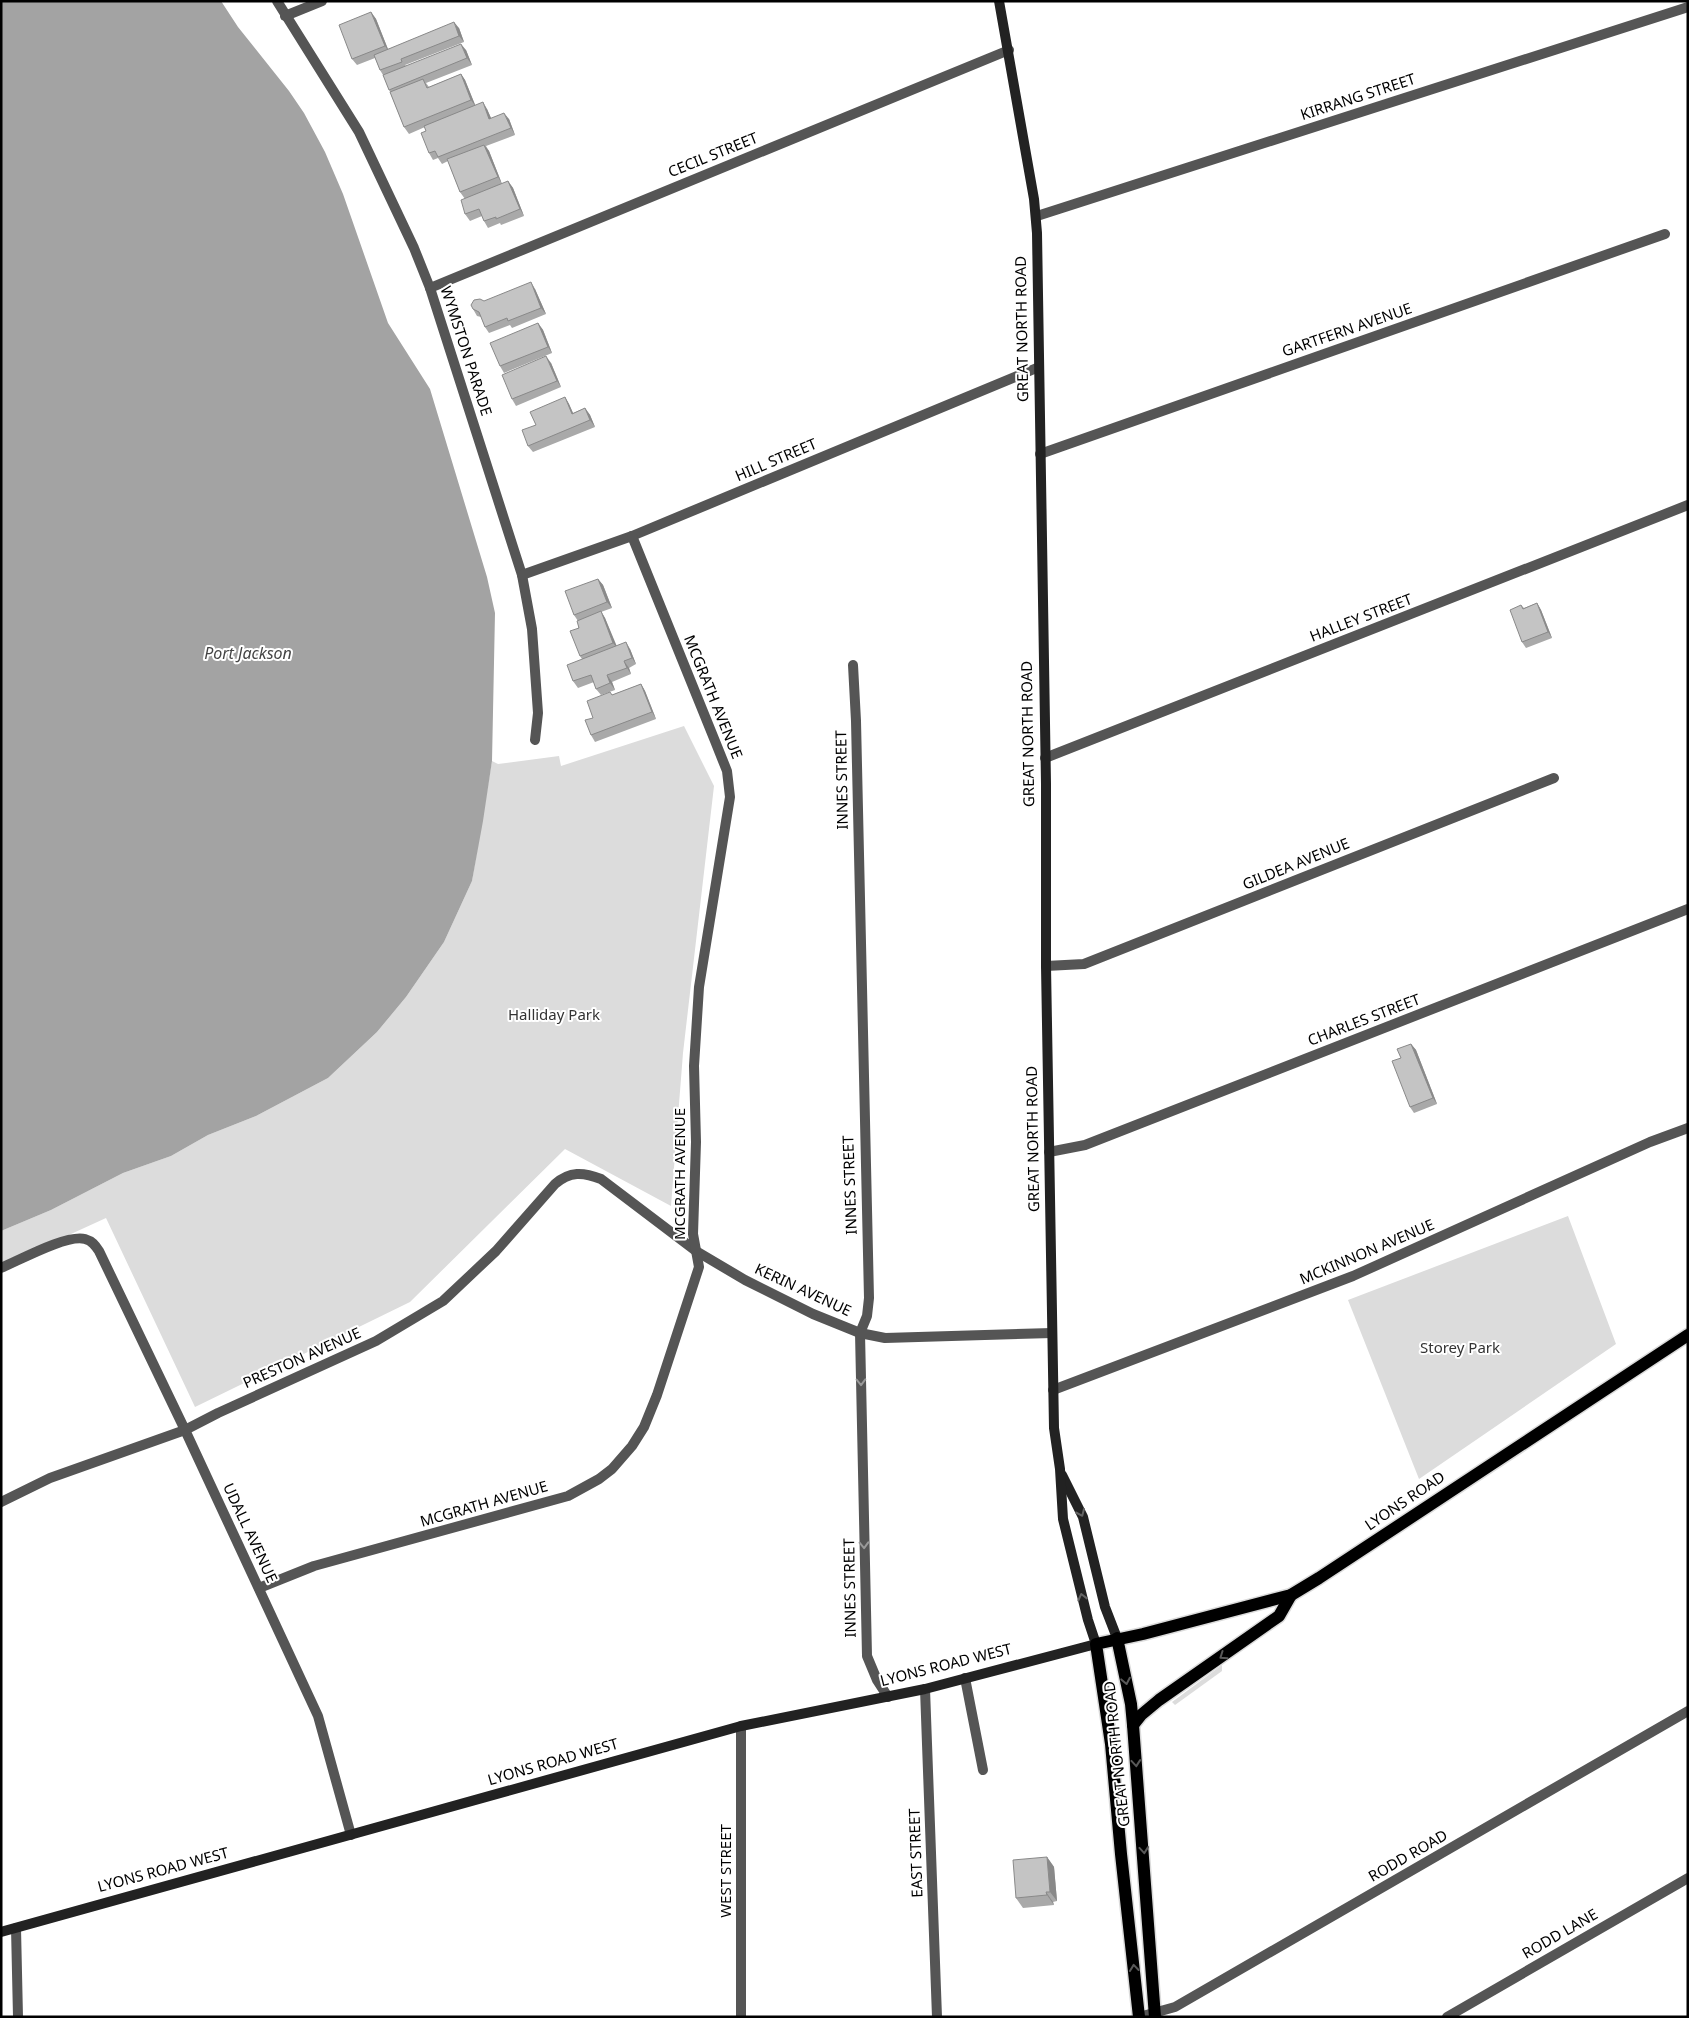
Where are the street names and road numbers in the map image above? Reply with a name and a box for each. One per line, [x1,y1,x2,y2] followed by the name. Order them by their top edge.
[1298,68,1418,124] street label: KIRRANG STREET
[665,127,761,181] street label: CECIL STREET
[1010,256,1032,402] street label: GREAT NORTH ROAD
[437,283,497,418] street label: WYMSTON PARADE
[1279,297,1414,361] street label: GARTFERN AVENUE
[732,433,820,485] street label: HILL STREET
[1307,588,1415,646] street label: HALLEY STREET
[680,632,748,762] street label: MCGRATH AVENUE
[1016,661,1038,807] street label: GREAT NORTH ROAD
[830,730,852,830] street label: INNES STREET
[1239,833,1352,894] street label: GILDEA AVENUE
[1305,988,1423,1050] street label: CHARLES STREET
[1021,1066,1043,1212] street label: GREAT NORTH ROAD
[669,1108,689,1240] street label: MCGRATH AVENUE
[837,1134,861,1235] street label: INNES STREET
[1296,1214,1437,1288] street label: MCKINNON AVENUE
[752,1258,855,1320] street label: KERIN AVENUE
[239,1322,364,1392] street label: PRESTON AVENUE
[1361,1466,1448,1534] street label: LYONS ROAD
[418,1475,550,1531] street label: MCGRATH AVENUE
[219,1479,283,1586] street label: UDALL AVENUE
[838,1538,860,1638] street label: INNES STREET
[878,1638,1014,1690] street label: LYONS ROAD WEST
[1098,1680,1134,1828] street label: GREAT NORTH ROAD
[485,1733,621,1789] street label: LYONS ROAD WEST
[903,1807,927,1898] street label: EAST STREET
[715,1824,735,1918] street label: WEST STREET
[1364,1824,1451,1886] street label: RODD ROAD
[95,1842,231,1896] street label: LYONS ROAD WEST
[1518,1903,1601,1963] street label: RODD LANE

